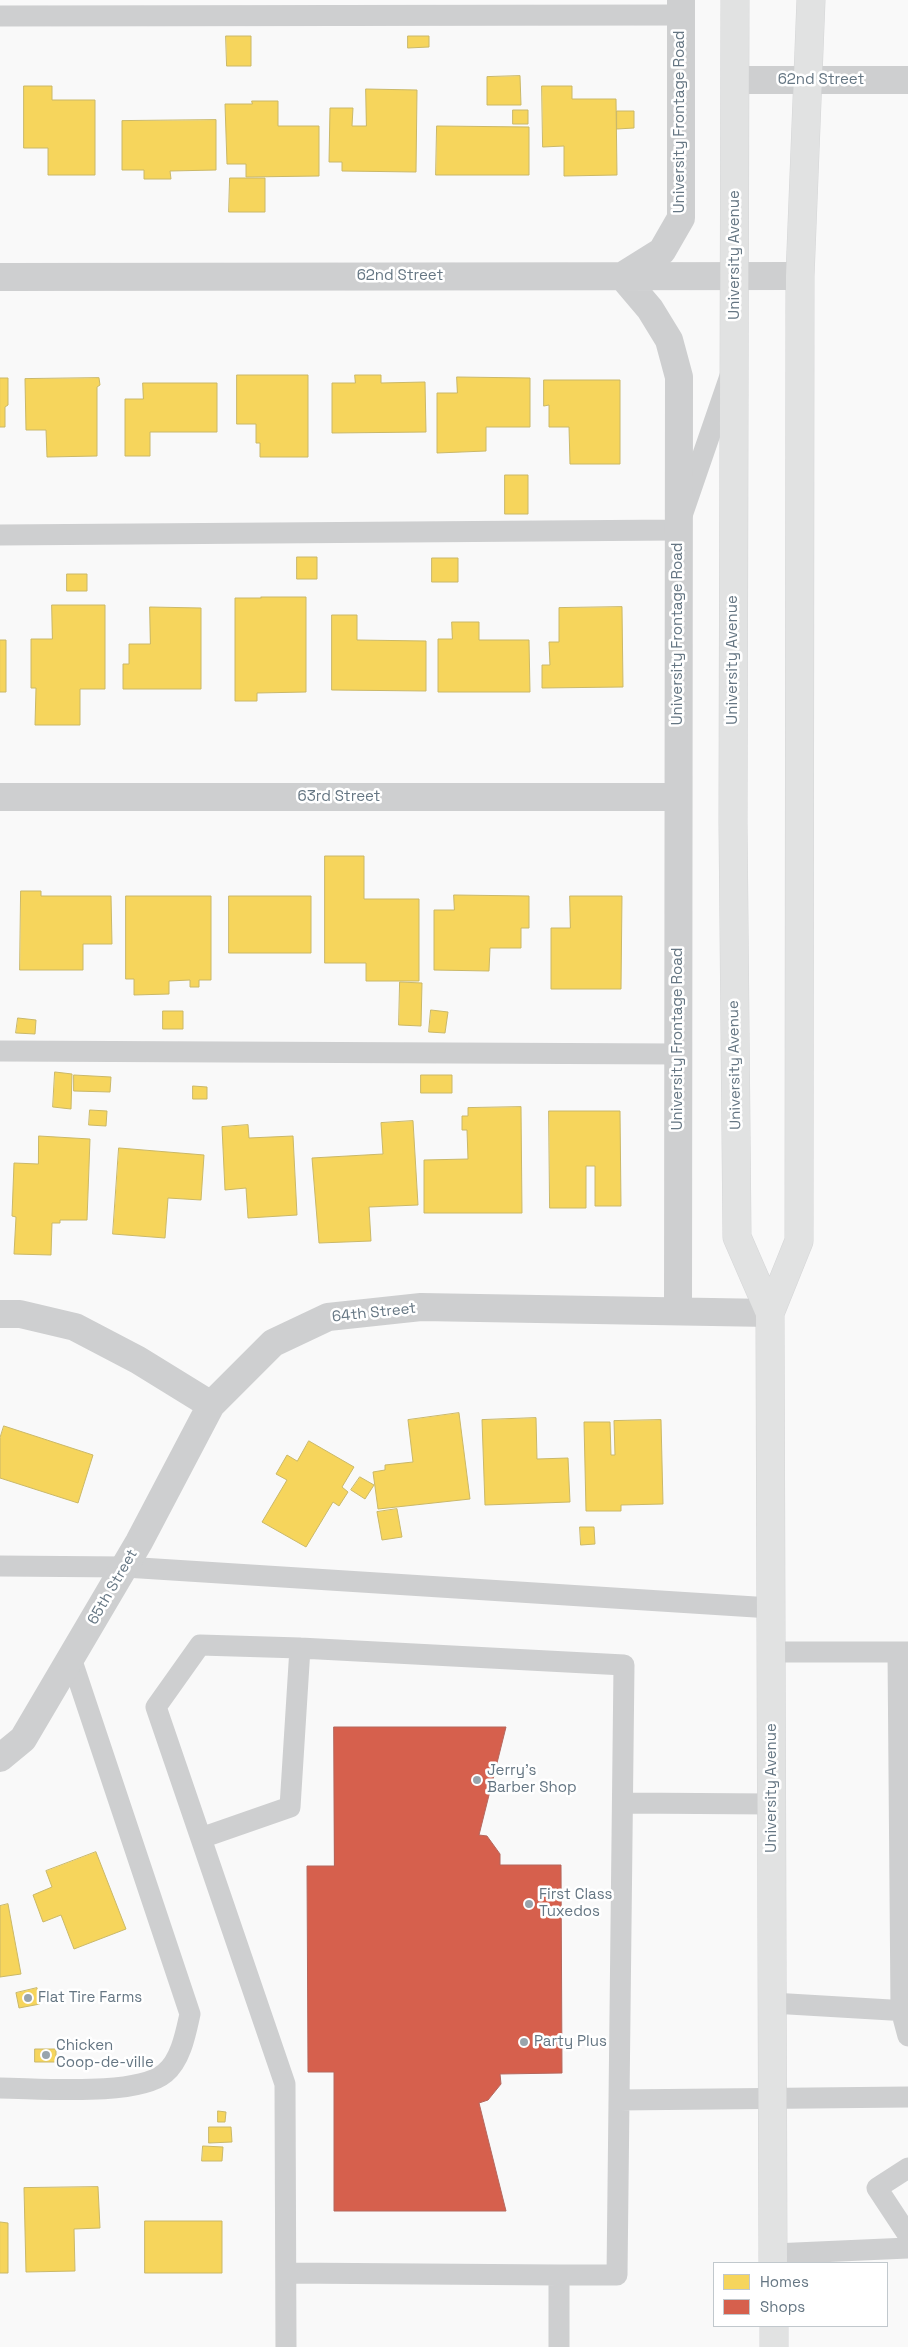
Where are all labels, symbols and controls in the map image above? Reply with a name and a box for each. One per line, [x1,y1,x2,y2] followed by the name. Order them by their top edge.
[671,31,689,213] street label: University Frontage Road
[778,71,864,89] street label: 62nd Street
[726,190,744,320] street label: University Avenue
[357,267,443,285] street label: 62nd Street
[669,543,687,725] street label: University Frontage Road
[724,595,742,725] street label: University Avenue
[298,788,380,806] street label: 63rd Street
[669,948,687,1130] street label: University Frontage Road
[725,1000,745,1130] street label: University Avenue
[331,1300,417,1326] street label: 64th Street
[84,1546,142,1628] street label: 65th Street
[763,1723,781,1853] street label: University Avenue
[487,1762,577,1797] place label: Jerry's Barber Shop
[471,1774,483,1786] marker: Jerry's Barber Shop
[539,1886,612,1921] place label: First Class Tuxedos
[523,1898,535,1910] marker: First Class Tuxedos
[38,1989,142,2007] place label: Flat Tire Farms
[22,1992,34,2004] marker: Flat Tire Farms
[534,2033,607,2051] place label: Party Plus
[518,2036,530,2048] marker: Party Plus
[56,2037,154,2072] place label: Chicken Coop-de-ville
[40,2049,52,2061] marker: Chicken Coop-de-ville
[713,2262,888,2327] legend
[760,2272,809,2291] text: Homes
[760,2297,805,2316] text: Shops

